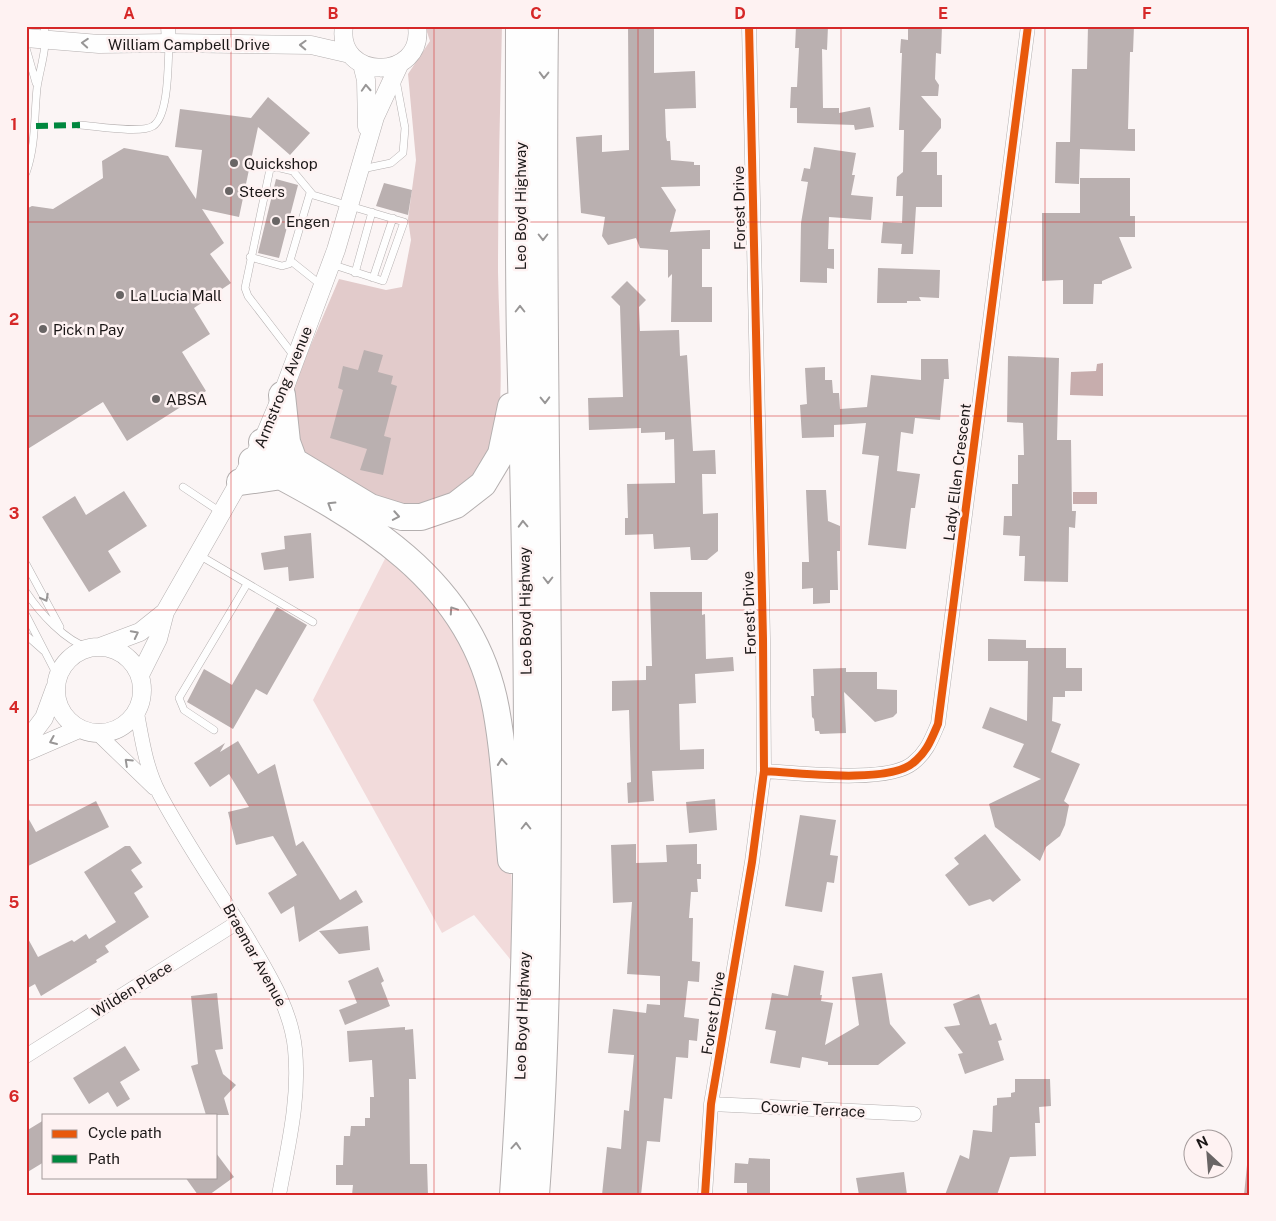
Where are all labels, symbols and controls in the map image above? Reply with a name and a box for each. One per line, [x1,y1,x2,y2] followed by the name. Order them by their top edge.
[123,4,135,23] text: A
[328,4,339,23] text: B
[530,4,542,23] text: C
[734,4,746,23] text: D
[938,4,948,23] text: E
[1142,4,1152,23] text: F
[108,36,270,53] street label: William Campbell Drive
[81,38,89,49] one-way arrow
[298,40,306,50] one-way arrow
[539,71,550,79] one-way arrow
[361,84,372,92] one-way arrow
[11,115,17,134] text: 1
[512,142,529,270] street label: Leo Boyd Highway
[244,155,318,172] place label: Quickshop
[228,157,240,169] marker: Quickshop
[730,166,748,250] street label: Forest Drive
[239,183,285,200] place label: Steers
[223,185,235,197] marker: Steers
[286,213,330,230] place label: Engen
[270,215,282,227] marker: Engen
[538,234,548,242] one-way arrow
[130,287,222,304] place label: La Lucia Mall
[114,289,126,301] marker: La Lucia Mall
[515,305,525,312] one-way arrow
[9,310,19,329] text: 2
[53,321,124,338] place label: Pick n Pay
[37,323,49,335] marker: Pick n Pay
[251,324,315,450] street label: Armstrong Avenue
[166,391,208,408] place label: ABSA
[150,393,162,405] marker: ABSA
[540,396,550,404] one-way arrow
[940,402,974,542] street label: Lady Ellen Crescent
[328,502,337,511] one-way arrow
[9,504,19,523] text: 3
[392,510,401,520] one-way arrow
[518,520,529,528] one-way arrow
[515,547,535,675] street label: Leo Boyd Highway
[739,571,759,655] street label: Forest Drive
[543,576,553,584] one-way arrow
[39,592,49,601] one-way arrow
[450,606,460,615] one-way arrow
[130,630,139,640] one-way arrow
[9,698,20,717] text: 4
[49,734,58,745] one-way arrow
[497,758,508,766] one-way arrow
[125,759,134,768] one-way arrow
[521,822,531,830] one-way arrow
[9,893,20,912] text: 5
[220,901,290,1009] street label: Braemar Avenue
[511,952,533,1080] street label: Leo Boyd Highway
[89,958,175,1020] street label: Wilden Place
[698,970,728,1056] street label: Forest Drive
[9,1087,19,1106] text: 6
[760,1098,866,1120] street label: Cowrie Terrace
[42,1114,218,1178] legend
[88,1124,162,1141] text: Cycle path
[1184,1128,1234,1178] north arrow
[1194,1133,1211,1152] text: N
[511,1142,522,1150] one-way arrow
[88,1150,120,1167] text: Path

